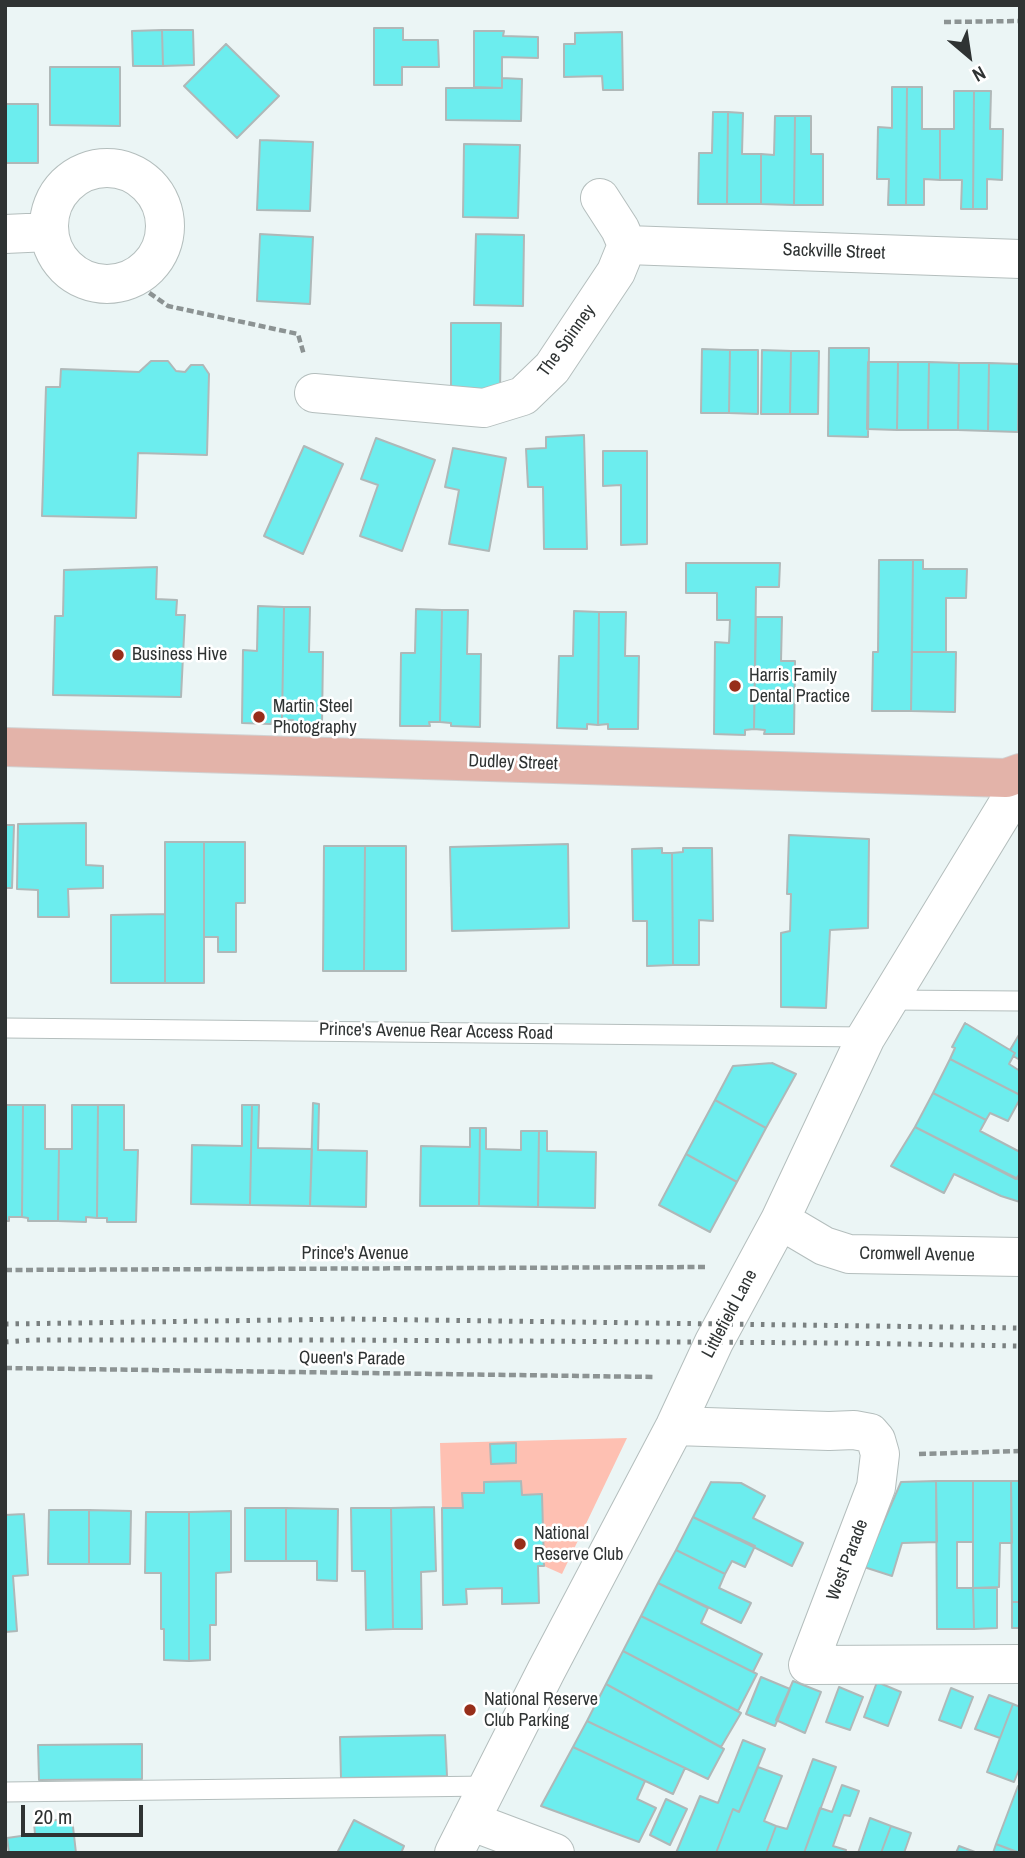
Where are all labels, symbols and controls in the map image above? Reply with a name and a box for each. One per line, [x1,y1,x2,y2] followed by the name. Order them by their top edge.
[934,21,1004,91] north arrow
[968,60,990,88] text: N
[782,239,886,265] street label: Sackville Street
[534,301,600,381] street label: The Spinney
[132,644,227,666] place label: Business Hive
[110,647,126,663] marker: Business Hive
[749,665,850,708] place label: Harris Family Dental Practice
[727,678,743,694] marker: Harris Family Dental Practice
[273,696,357,738] place label: Martin Steel Photography
[251,709,267,725] marker: Martin Steel Photography
[468,751,558,775] street label: Dudley Street
[319,1019,553,1045] street label: Prince's Avenue Rear Access Road
[302,1243,408,1265] street label: Prince's Avenue
[859,1243,975,1267] street label: Cromwell Avenue
[698,1266,762,1362] street label: Littlefield Lane
[299,1347,405,1371] street label: Queen's Parade
[823,1516,873,1604] street label: West Parade
[534,1523,623,1566] place label: National Reserve Club
[512,1536,528,1552] marker: National Reserve Club
[484,1689,598,1732] place label: National Reserve Club Parking
[462,1702,478,1718] marker: National Reserve Club Parking
[24,1792,147,1836] scale bar
[34,1802,72,1831] text: 20 m

